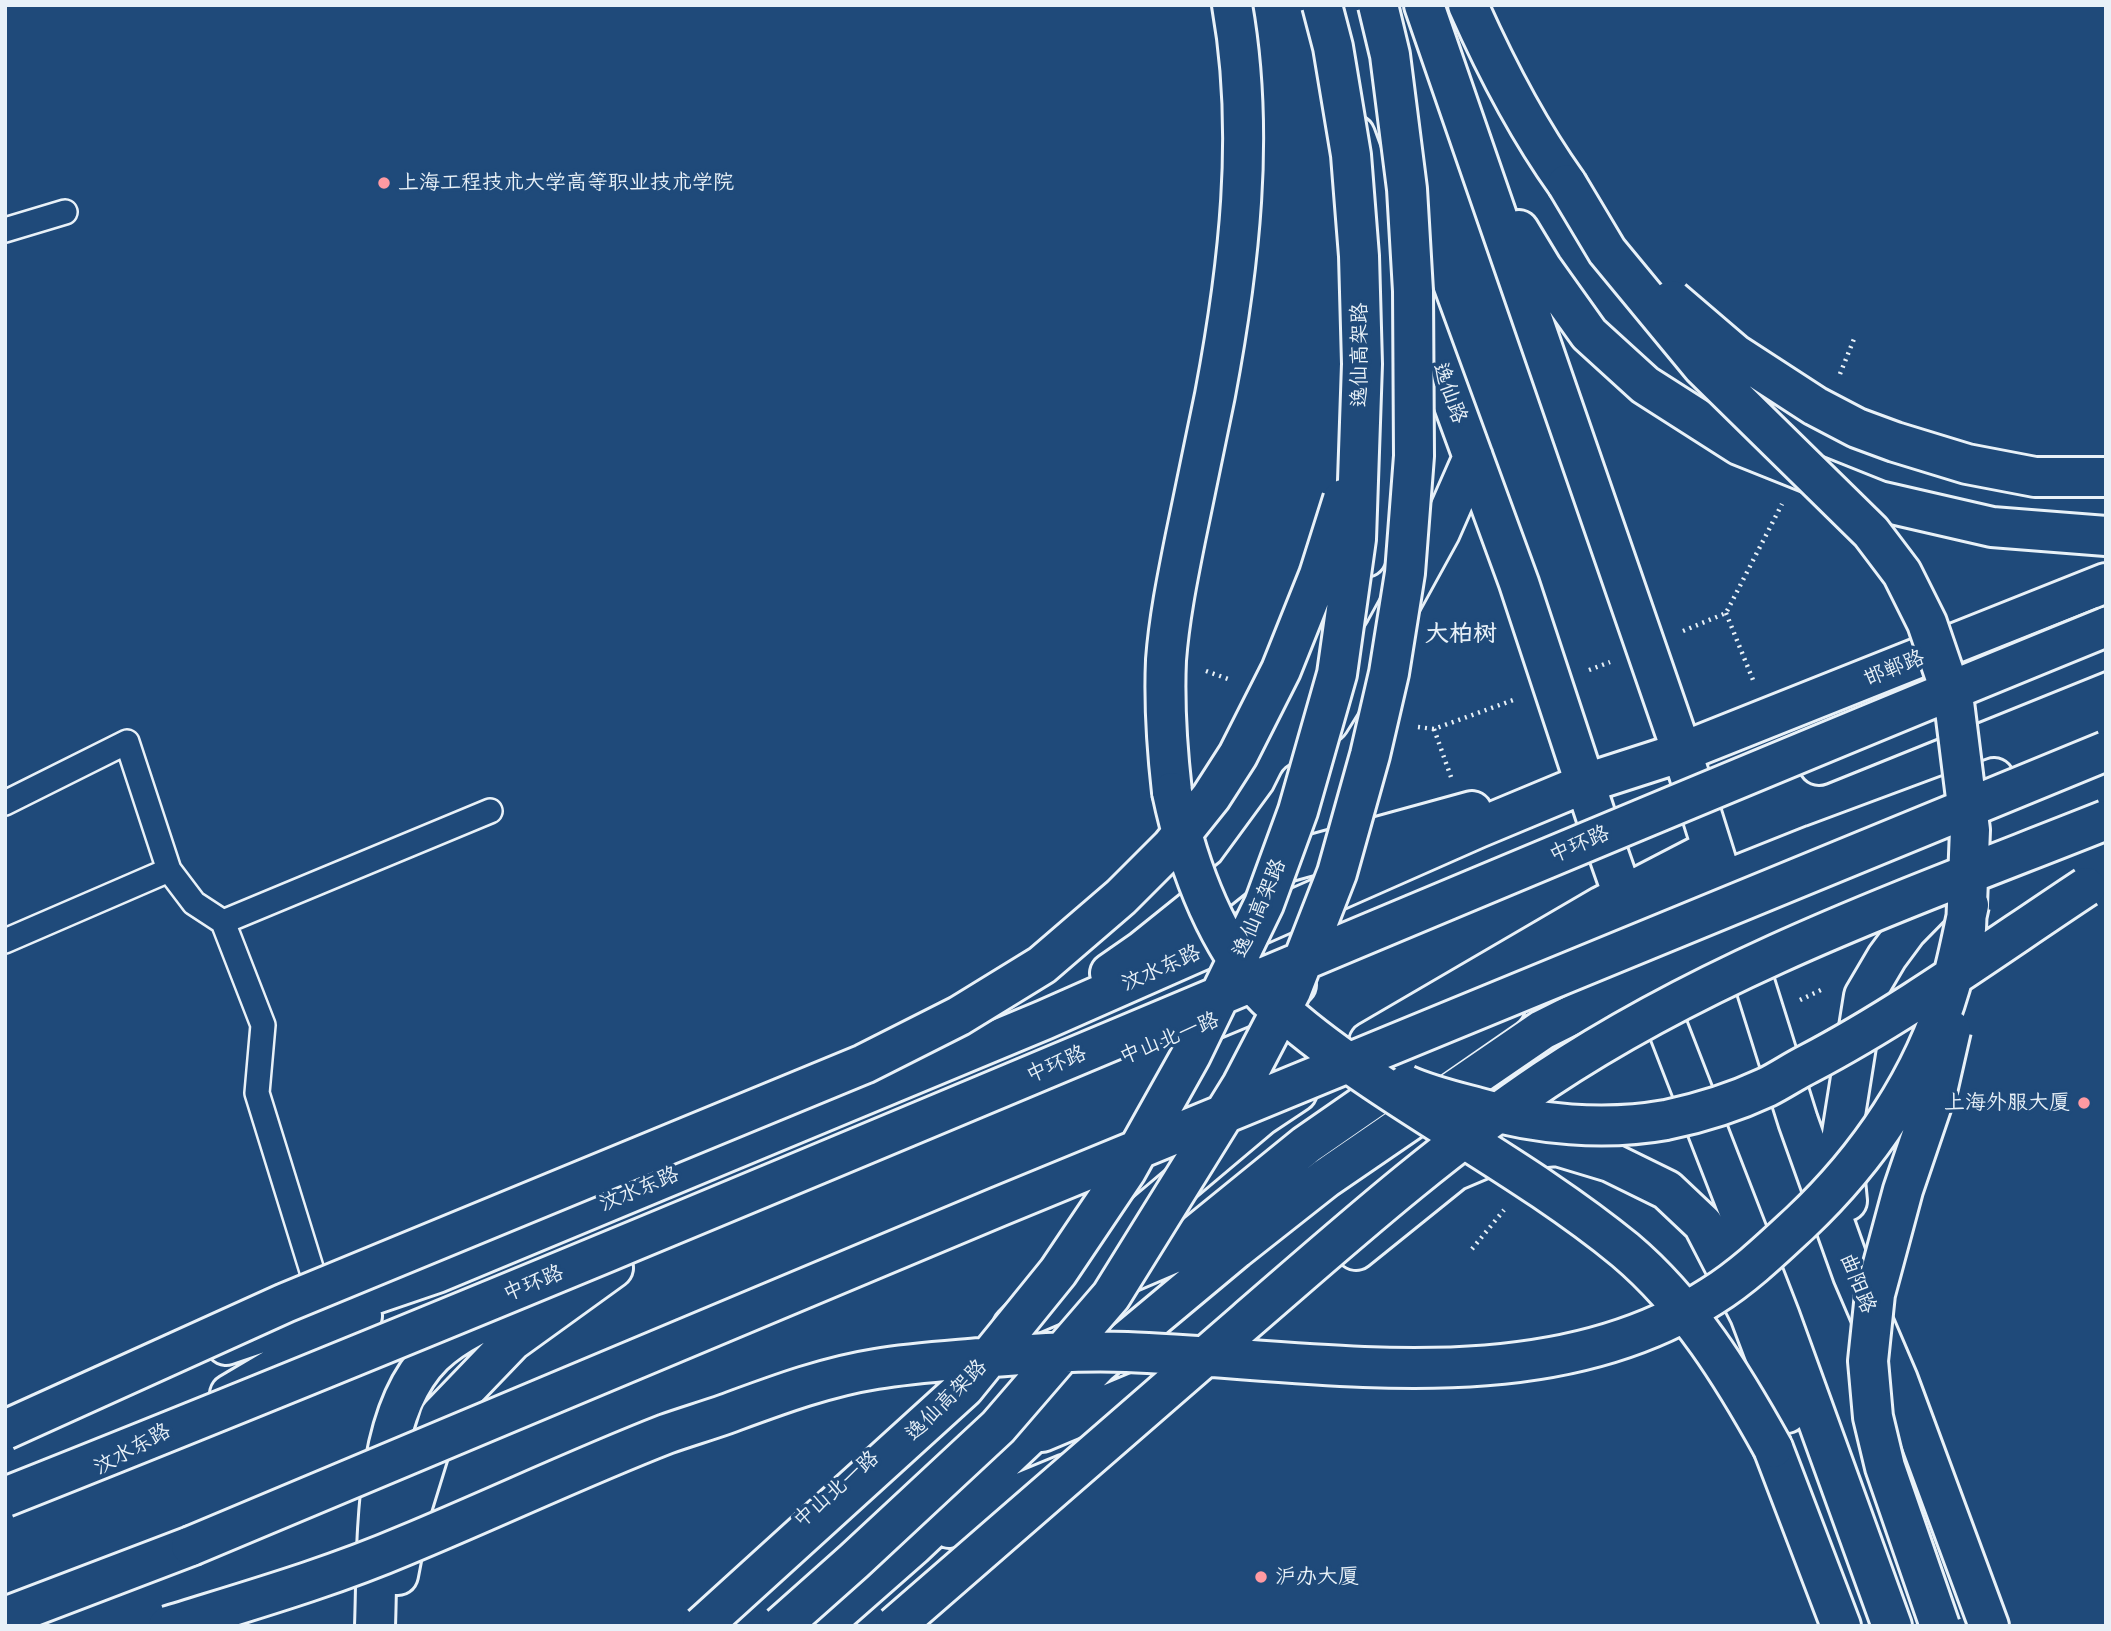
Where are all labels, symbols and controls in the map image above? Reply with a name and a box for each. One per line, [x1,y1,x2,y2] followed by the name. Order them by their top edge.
[398,170,734,196] place label: 上海工程技术大学高等职业技术学院
[376,175,392,191] marker: 上海工程技术大学高等职业技术学院
[1347,303,1373,407] street label: 逸仙高架路
[1427,359,1473,427] street label: 逸仙路
[1425,620,1497,648] district label: 大柏树
[1860,645,1928,691] street label: 邯郸路
[1545,820,1613,868] street label: 中环路
[1227,855,1291,961] street label: 逸仙高架路
[1118,939,1204,997] street label: 汶水东路
[1116,1007,1222,1069] street label: 中山北一路
[1022,1040,1090,1088] street label: 中环路
[1944,1090,2070,1116] place label: 上海外服大厦
[2076,1095,2092,1111] marker: 上海外服大厦
[595,1161,683,1217] street label: 汶水东路
[1835,1249,1881,1317] street label: 曲阳路
[499,1260,567,1306] street label: 中环路
[900,1354,992,1446] street label: 逸仙高架路
[89,1418,175,1480] street label: 汶水东路
[788,1445,884,1533] street label: 中山北一路
[1275,1564,1359,1590] place label: 沪办大厦
[1253,1569,1269,1585] marker: 沪办大厦

